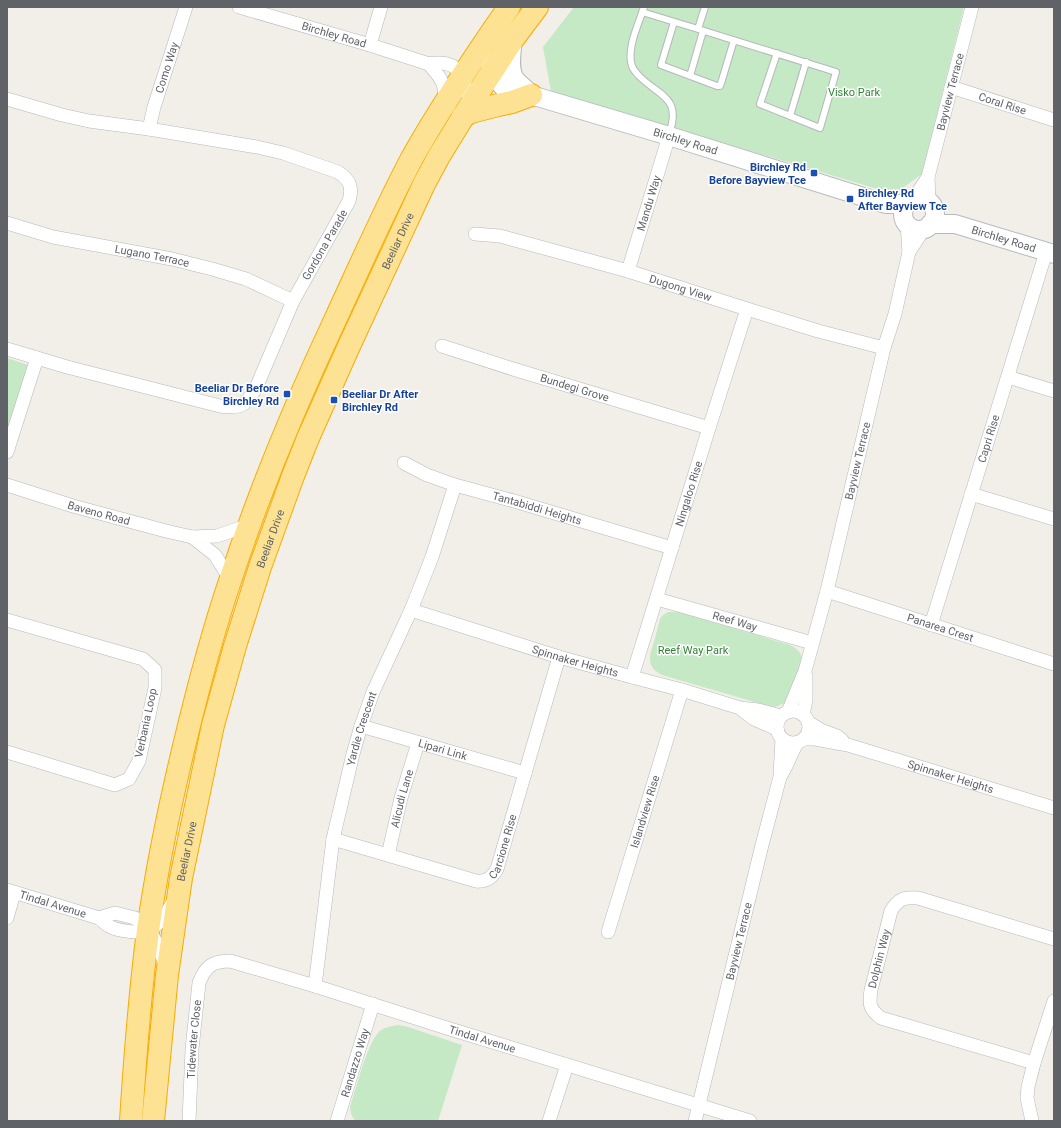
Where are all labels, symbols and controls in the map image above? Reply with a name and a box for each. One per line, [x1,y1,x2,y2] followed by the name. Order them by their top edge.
[300,19,368,50] street label: Birchley Road
[152,40,181,95] street label: Como Way
[934,52,966,132] street label: Bayview Terrace
[828,86,880,99] park label: Visko Park
[977,90,1028,117] street label: Coral Rise
[652,125,719,157] street label: Birchley Road
[709,161,806,187] place label: Birchley Rd Before Bayview Tce
[809,168,819,178] marker: Birchley Rd Before Bayview Tce
[634,173,663,232] street label: Mandu Way
[858,187,947,213] place label: Birchley Rd After Bayview Tce
[845,194,855,204] marker: Birchley Rd After Bayview Tce
[300,207,350,282] street label: Gordona Parade
[379,210,416,271] street label: Beeliar Drive
[970,223,1038,255] street label: Birchley Road
[114,242,191,270] street label: Lugano Terrace
[648,272,714,304] street label: Dugong View
[539,371,611,404] street label: Bundegi Grove
[195,382,279,408] place label: Beeliar Dr Before Birchley Rd
[342,388,418,414] place label: Beeliar Dr After Birchley Rd
[282,389,292,399] marker: Beeliar Dr Before Birchley Rd
[329,395,339,405] marker: Beeliar Dr After Birchley Rd
[975,413,1002,464] street label: Capri Rise
[842,421,873,501] street label: Bayview Terrace
[673,459,705,528] street label: Ningaloo Rise
[491,489,584,527] street label: Tantabiddi Heights
[66,498,132,528] street label: Baveno Road
[254,508,287,570] street label: Beeliar Drive
[711,609,759,634] street label: Reef Way
[905,611,976,644] street label: Panarea Crest
[530,642,620,680] street label: Spinnaker Heights
[658,644,729,657] park label: Reef Way Park
[132,687,160,759] street label: Verbania Loop
[344,690,379,767] street label: Yardie Crescent
[417,736,469,763] street label: Lipari Link
[906,757,996,796] street label: Spinnaker Heights
[388,768,416,829] street label: Alicudi Lane
[628,773,662,850] street label: Islandview Rise
[486,813,519,882] street label: Carcione Rise
[174,820,199,882] street label: Beeliar Drive
[18,888,88,920] street label: Tindal Avenue
[723,901,754,981] street label: Bayview Terrace
[865,927,893,990] street label: Dolphin Way
[184,999,204,1079] street label: Tidewater Close
[447,1023,517,1055] street label: Tindal Avenue
[338,1026,372,1099] street label: Randazzo Way

